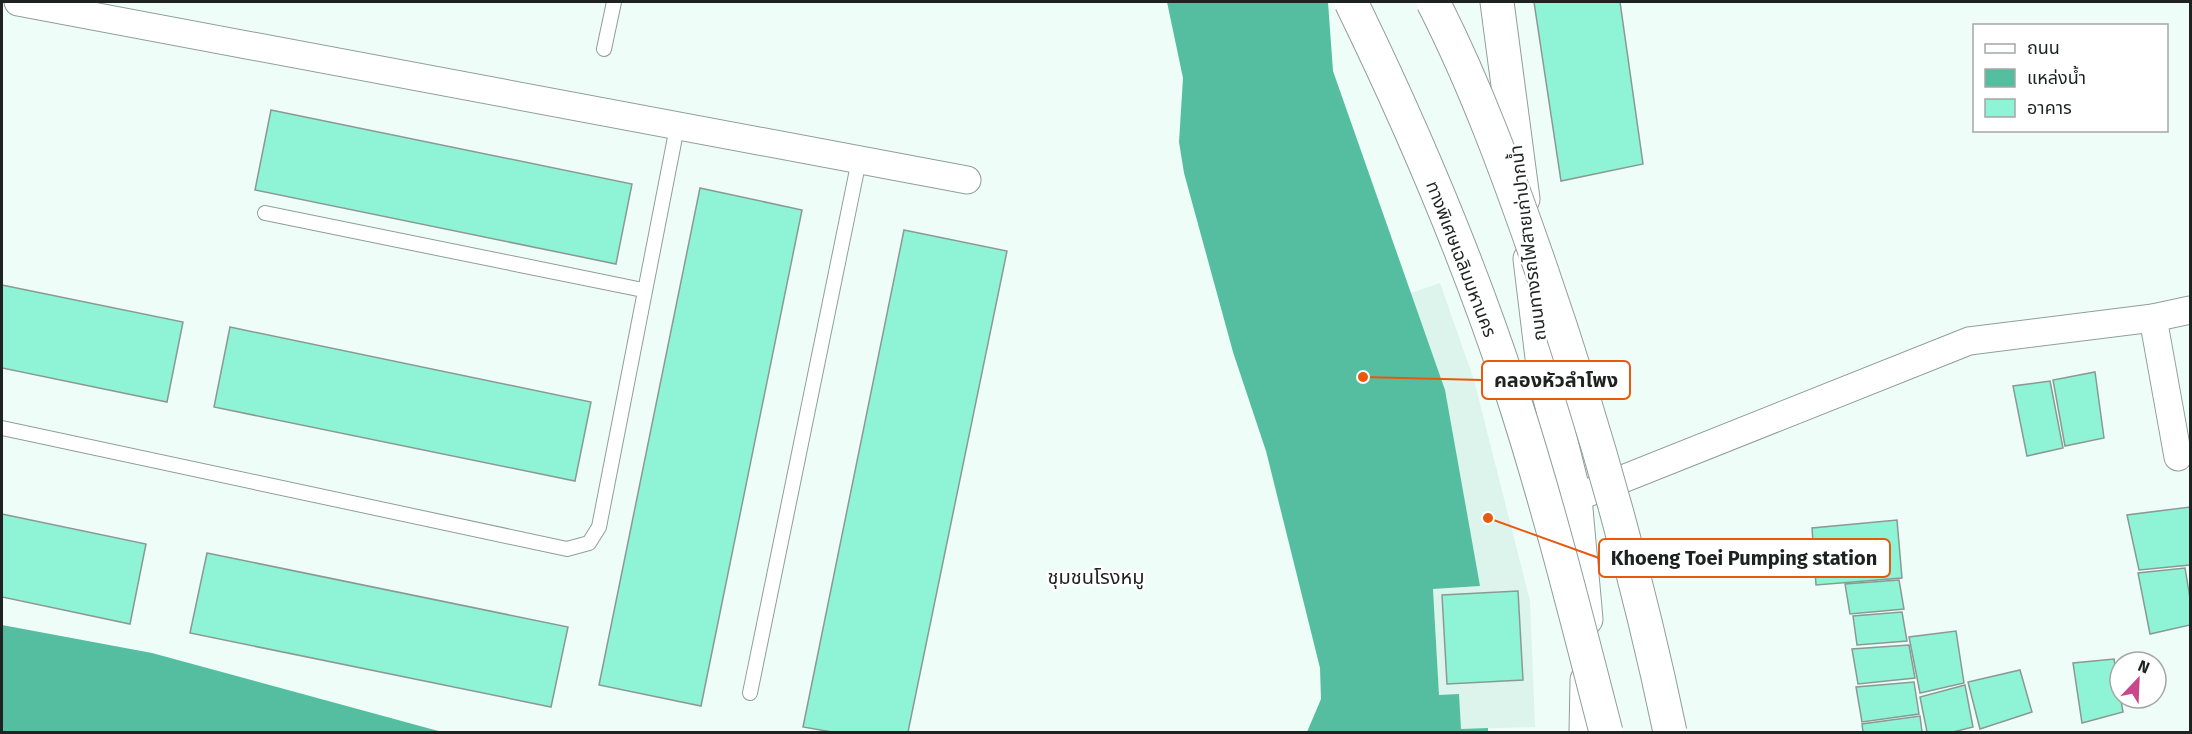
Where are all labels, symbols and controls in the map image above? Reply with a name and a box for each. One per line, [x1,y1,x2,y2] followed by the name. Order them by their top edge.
[1973,24,2168,132] legend
[2027,37,2060,59] text: ถนน
[2027,65,2086,89] text: แหล่งน้ำ
[2027,97,2072,119] text: อาคาร
[1503,144,1551,342] street label: ถนนทางรถไฟสายเก่าปากน้ำ
[1421,178,1501,340] street label: ทางพิเศษเฉลิมมหานคร
[1482,361,1630,399] callout: คลองหัวลำโพง
[1494,368,1618,392] text: คลองหัวลำโพง
[1599,539,1890,577] callout: Khoeng Toei Pumping station
[1611,546,1877,570] text: Khoeng Toei Pumping station
[1047,565,1145,590] district label: ชุมชนโรงหมู
[2108,650,2168,710] north arrow
[2135,656,2152,677] text: N

